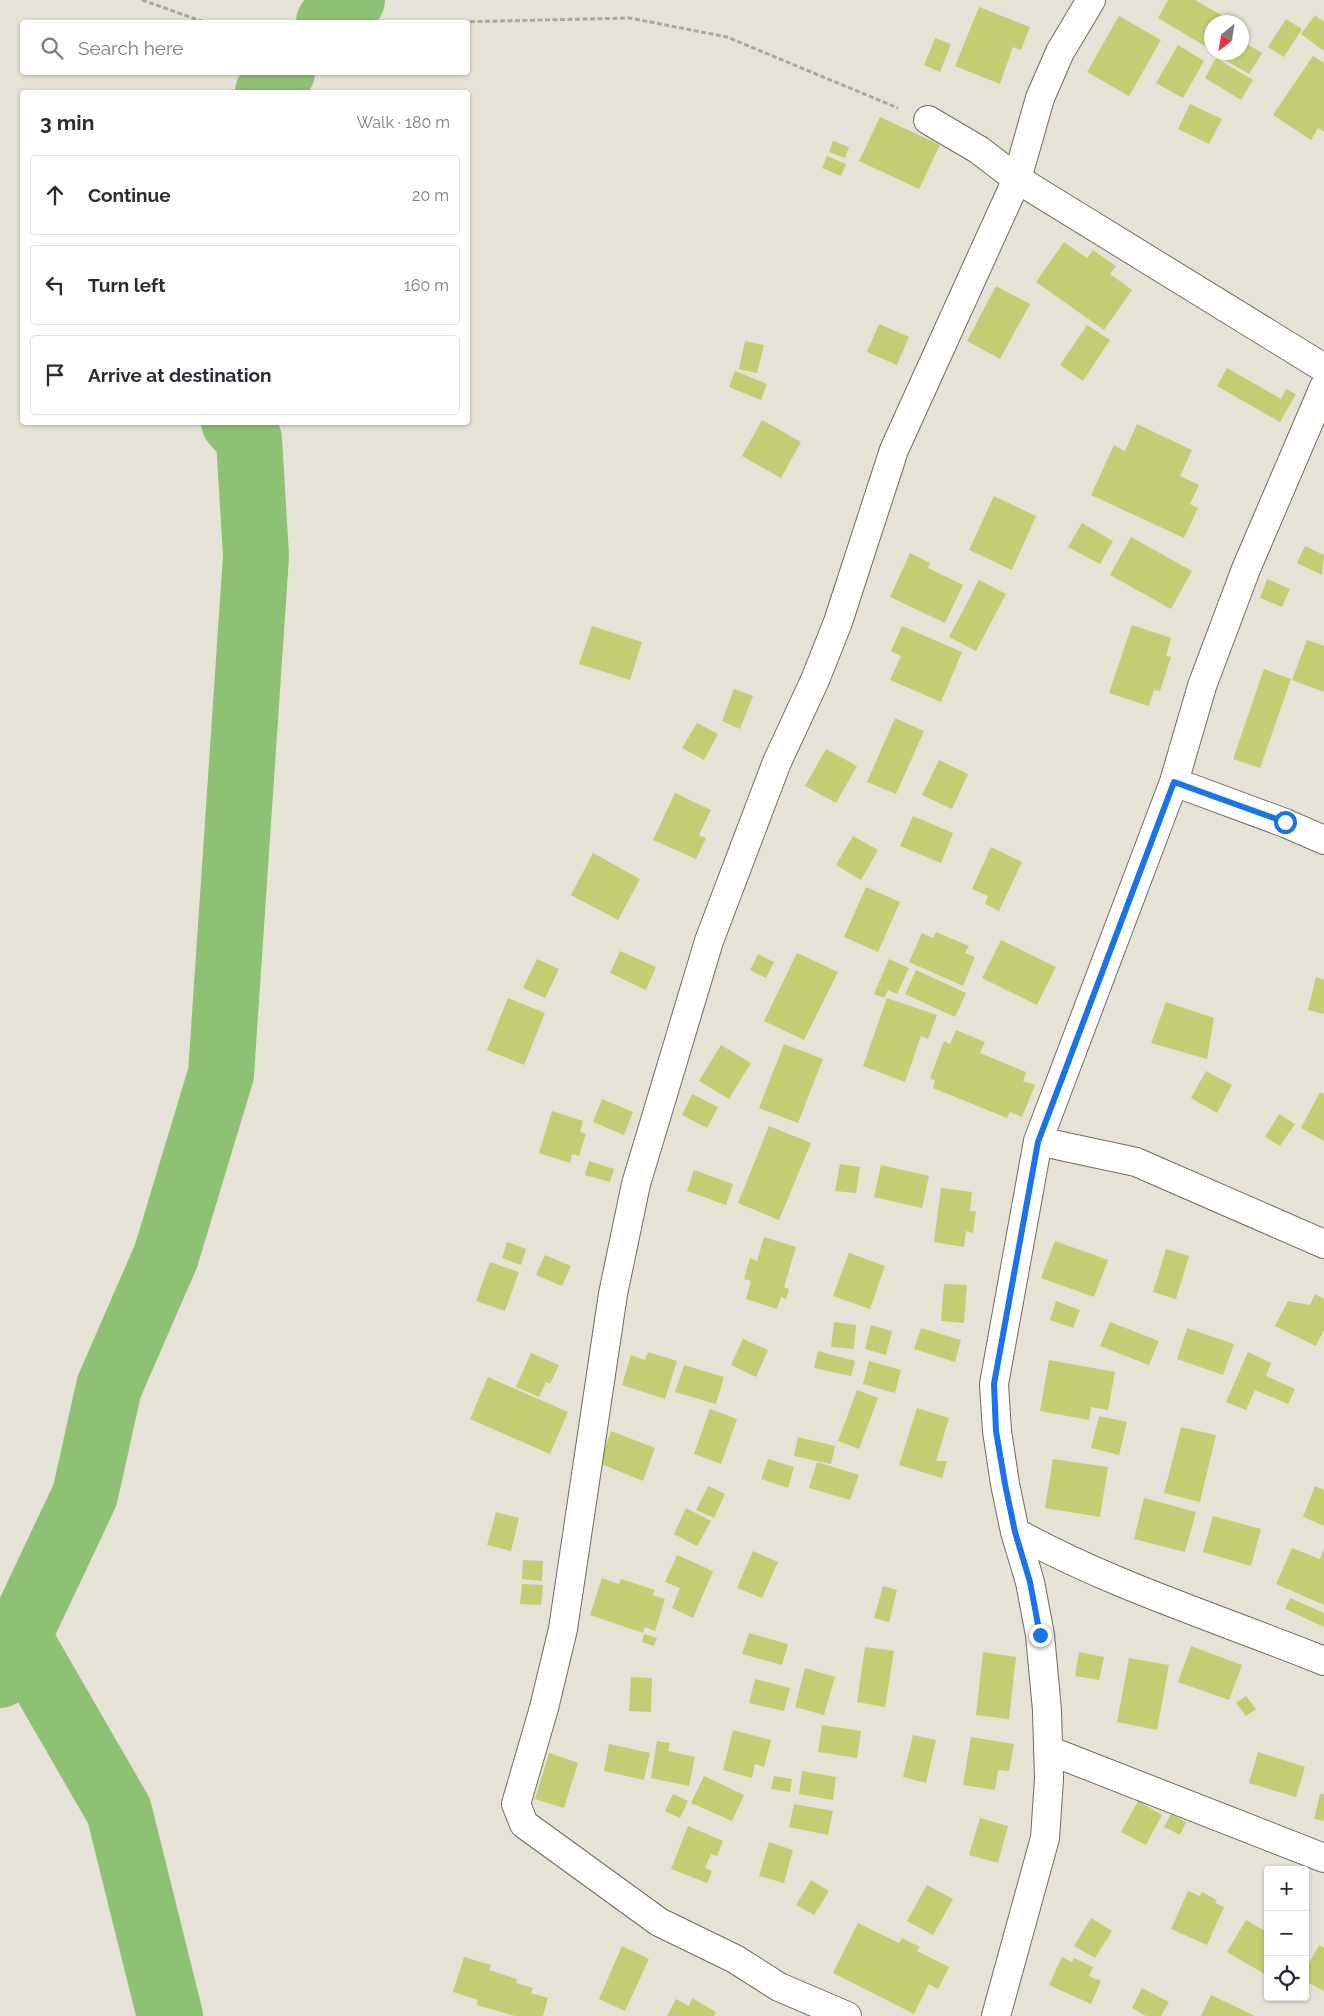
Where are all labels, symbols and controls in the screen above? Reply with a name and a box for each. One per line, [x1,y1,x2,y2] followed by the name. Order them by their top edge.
[1204,15,1249,60] north arrow
[20,20,470,75] search box
[38,34,66,62] icon: search
[78,37,184,59] text: Search here
[40,110,94,135] text: 3 min
[356,113,450,132] text: Walk · 180 m
[41,181,69,209] icon: ahead
[88,184,171,206] text: Continue
[412,186,449,205] text: 20 m
[41,271,69,299] icon: left
[88,274,165,296] text: Turn left
[404,276,449,295] text: 160 m
[41,361,69,389] icon: arrive
[88,364,272,386] text: Arrive at destination
[1274,811,1297,834] route start
[1029,1624,1052,1647] route end
[1264,1866,1309,2001] map controls
[1264,1866,1309,1911] button: +
[1264,1911,1309,1956] button: −
[1264,1956,1309,2001] button: locate

